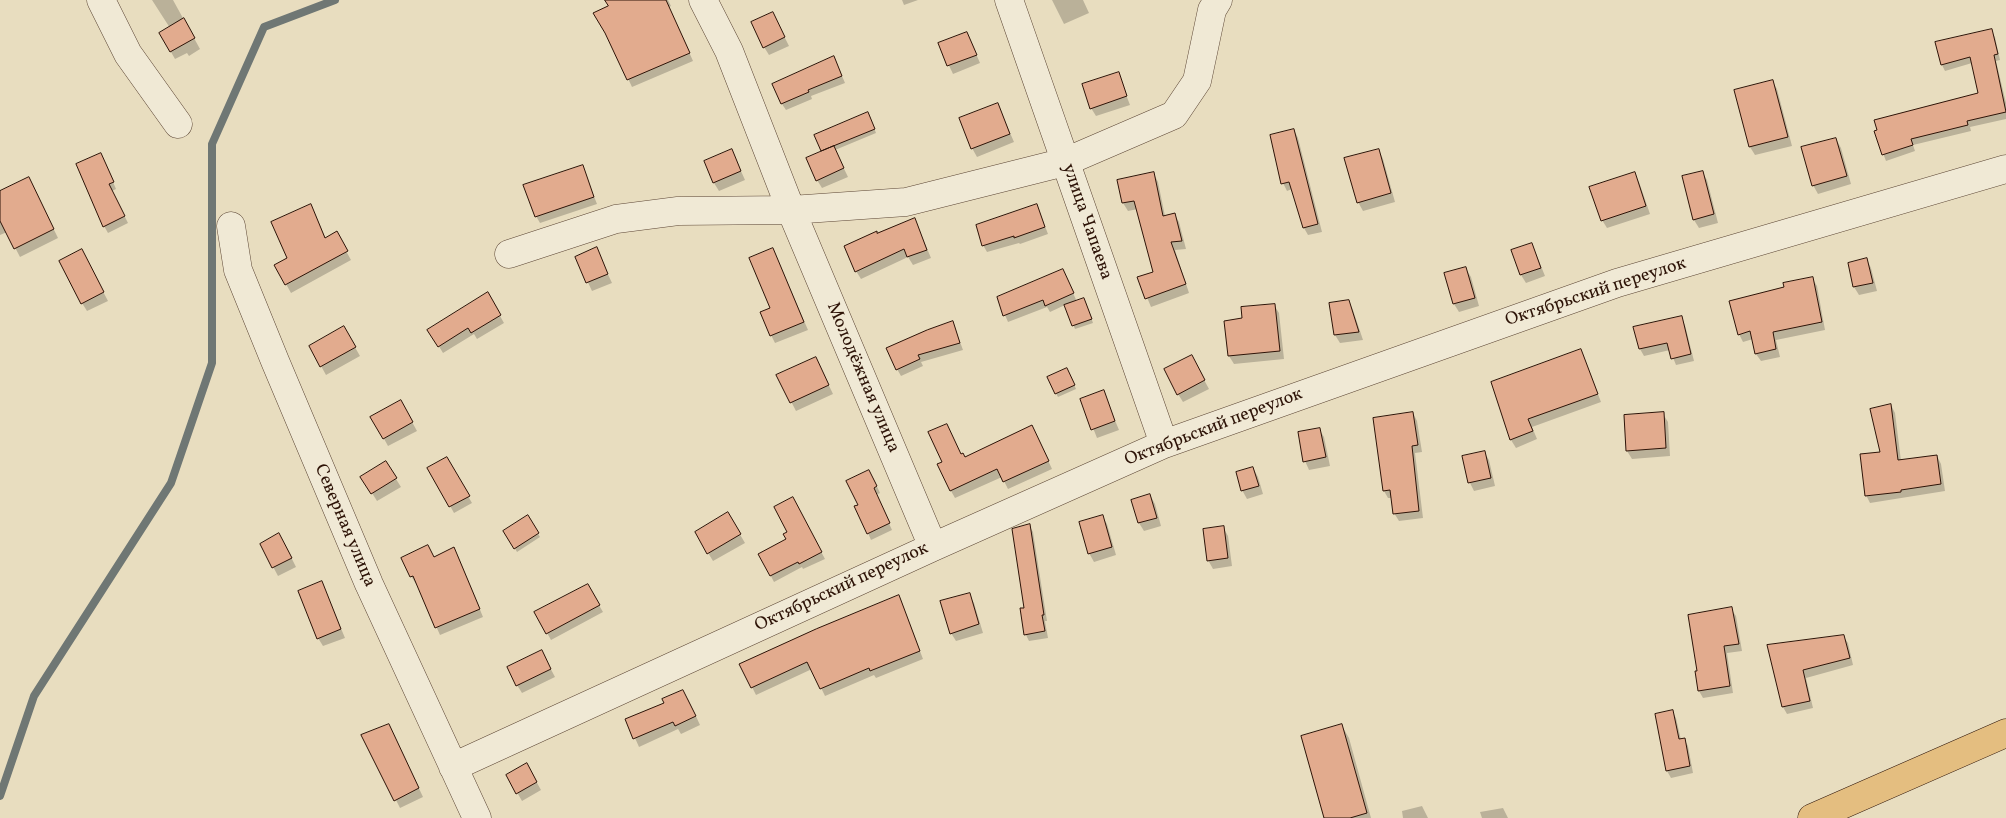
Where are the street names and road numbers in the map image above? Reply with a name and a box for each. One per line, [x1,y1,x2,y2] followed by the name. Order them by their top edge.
[1056,161,1116,283] street label: улица Чапаева
[1503,254,1689,332] street label: Октябрьский переулок
[821,299,903,457] street label: Молодёжная улица
[1122,384,1306,472] street label: Октябрьский переулок
[308,461,380,591] street label: Северная улица
[752,538,932,638] street label: Октябрьский переулок

